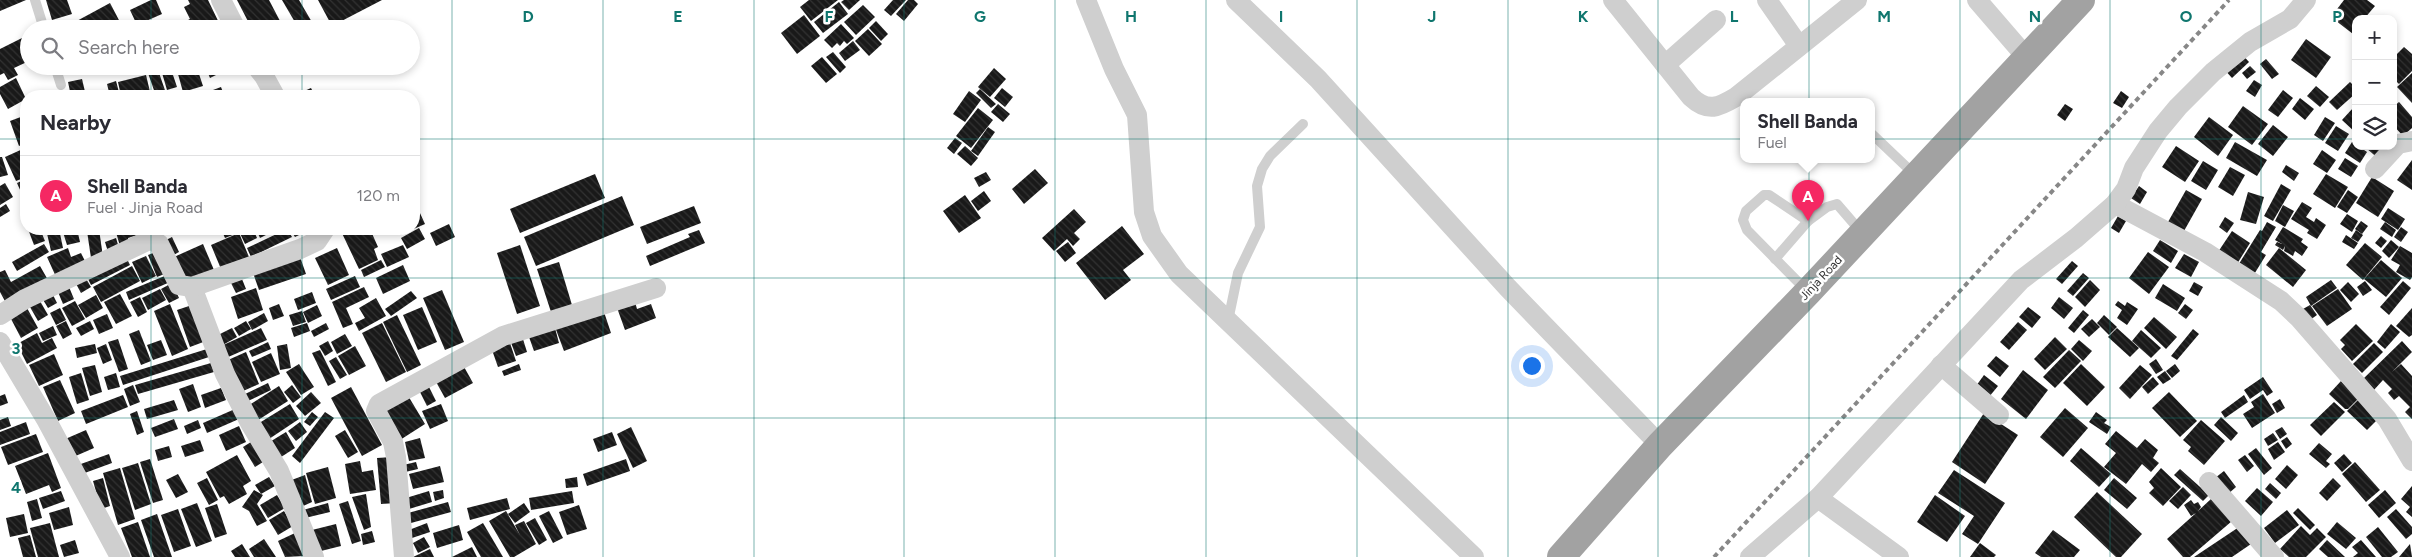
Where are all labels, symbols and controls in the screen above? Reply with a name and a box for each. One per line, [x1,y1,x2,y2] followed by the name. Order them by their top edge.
[522,7,534,26] text: D
[673,7,683,26] text: E
[825,7,834,26] text: F
[974,7,986,26] text: G
[1125,7,1137,26] text: H
[1279,7,1283,26] text: I
[1428,7,1436,26] text: J
[1578,7,1589,26] text: K
[1730,7,1739,26] text: L
[1877,7,1891,26] text: M
[2029,7,2041,26] text: N
[2180,7,2193,26] text: O
[2332,7,2342,26] text: P
[2352,15,2397,150] map controls
[2352,15,2397,60] button: +
[20,20,420,75] search box
[38,34,66,62] icon: search
[78,36,180,59] text: Search here
[2352,60,2397,105] button: −
[1740,98,1875,163] popup
[2352,105,2397,150] button: layers
[40,110,111,135] text: Nearby
[1757,110,1858,133] text: Shell Banda
[1757,133,1787,152] text: Fuel
[87,175,188,198] text: Shell Banda
[1792,180,1824,221] pin: A
[50,186,62,205] text: A
[357,186,400,205] text: 120 m
[87,198,203,217] text: Fuel · Jinja Road
[1797,253,1845,303] street label: Jinja Road
[12,339,21,358] text: 3
[1519,353,1545,379] your location
[11,478,21,497] text: 4

